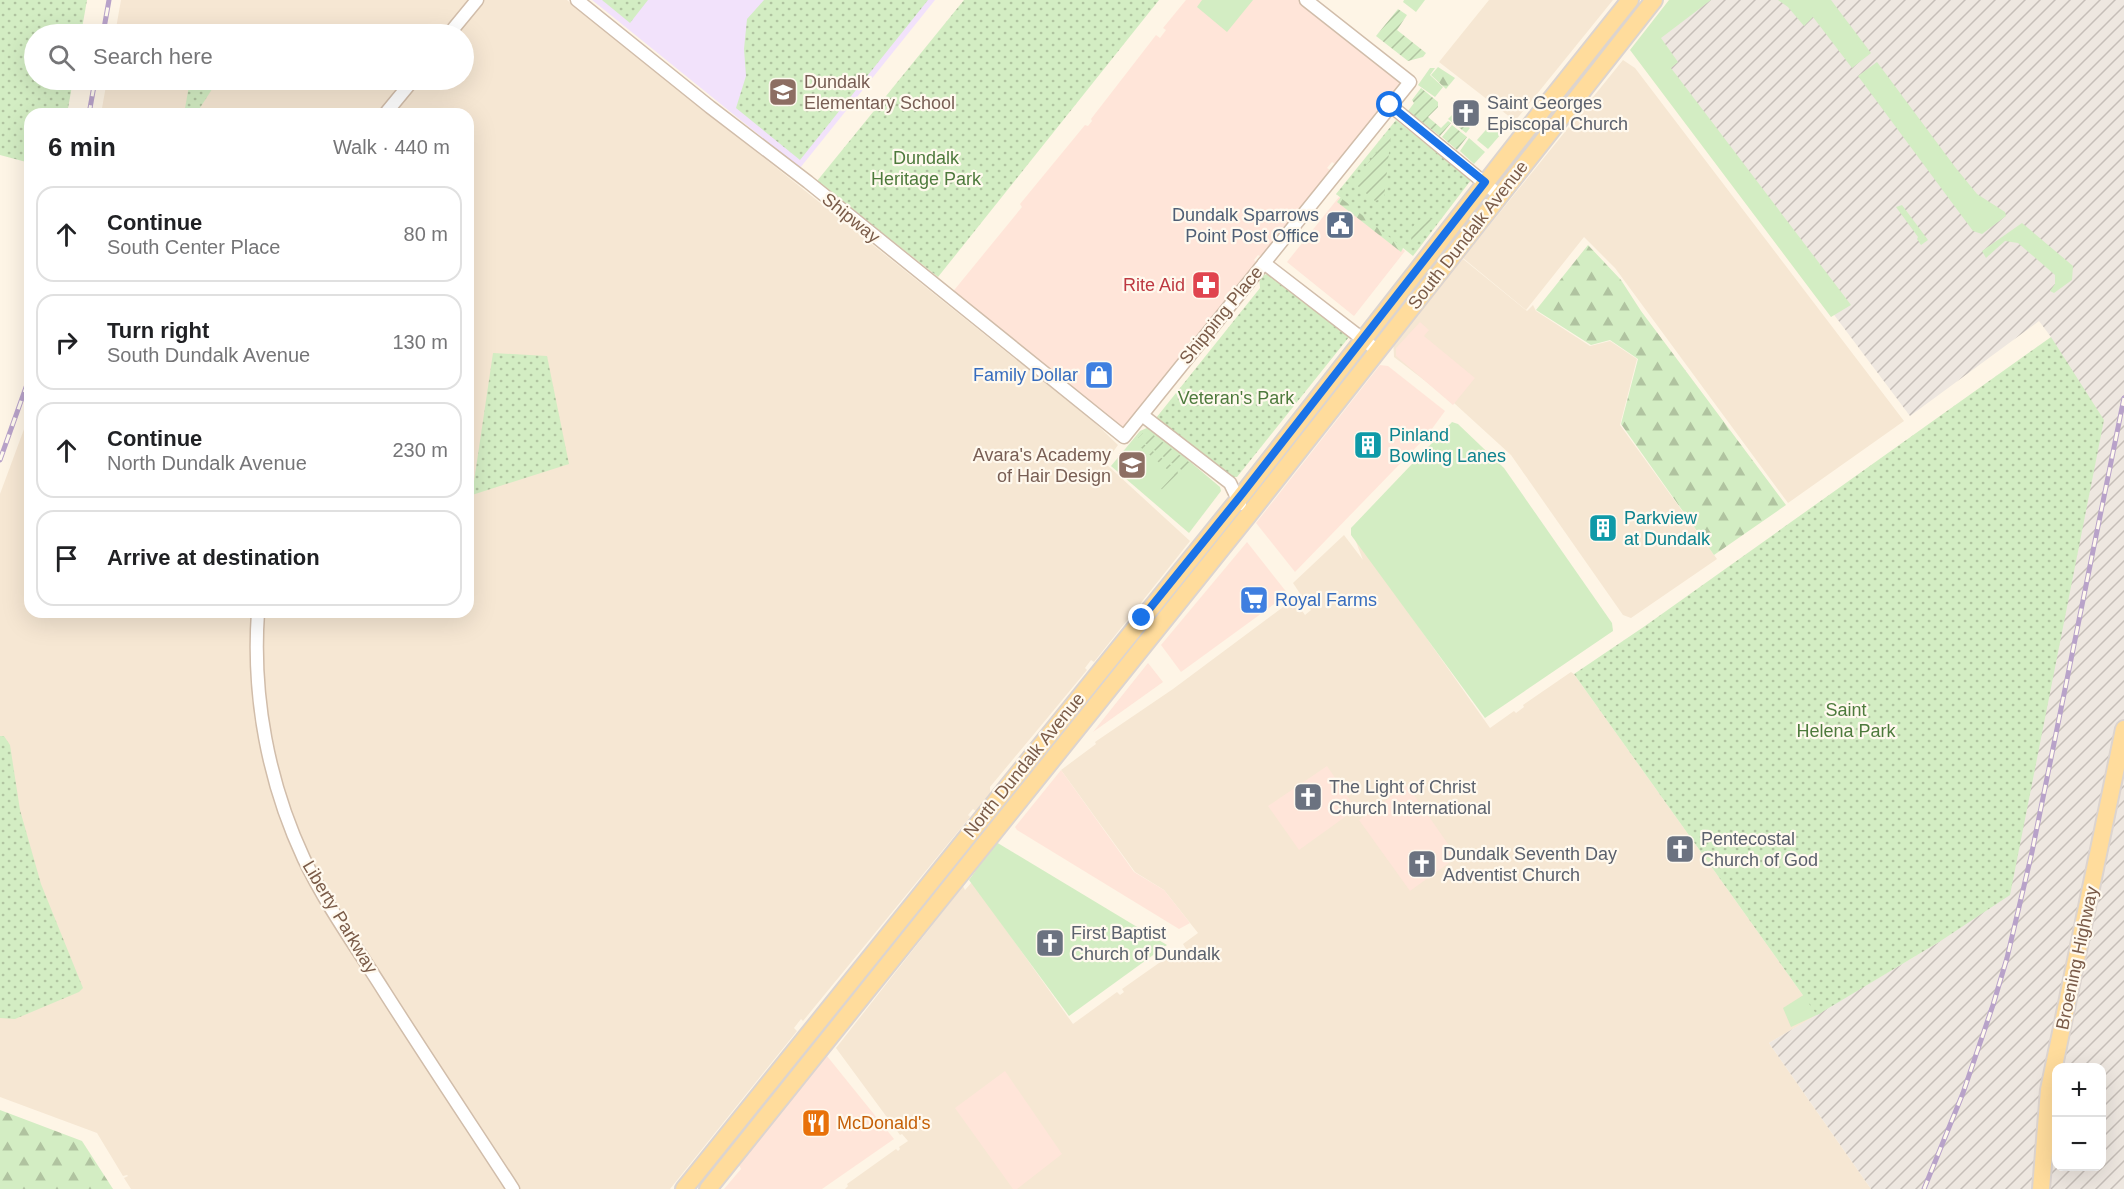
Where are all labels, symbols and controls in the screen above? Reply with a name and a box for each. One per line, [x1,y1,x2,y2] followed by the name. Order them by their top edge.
[24,24,474,90] search box
[45,41,78,74] icon: search
[93,44,213,69] text: Search here
[804,72,955,113] place label: Dundalk Elementary School
[767,76,799,108] school or university icon: Dundalk Elementary School
[1376,91,1402,117] route start
[1487,93,1628,134] place label: Saint Georges Episcopal Church
[1450,97,1482,129] church icon: Saint Georges Episcopal Church
[48,132,116,162] text: 6 min
[333,136,450,158] text: Walk · 440 m
[871,148,982,189] park label: Dundalk Heritage Park
[1404,157,1532,313] street label: South Dundalk Avenue
[818,189,884,247] street label: Shipway
[1172,205,1319,246] place label: Dundalk Sparrows Point Post Office
[1324,209,1356,241] public building icon: Dundalk Sparrows Point Post Office
[107,210,202,235] text: Continue
[50,218,83,251] icon: ahead
[404,223,448,245] text: 80 m
[107,236,280,258] text: South Center Place
[1175,262,1267,368] street label: Shipping Place
[1190,269,1222,301] pharmacy icon: Rite Aid
[1123,275,1185,295] place label: Rite Aid
[107,318,209,343] text: Turn right
[50,326,83,359] icon: right
[392,331,448,353] text: 130 m
[107,344,310,366] text: South Dundalk Avenue
[1083,359,1115,391] shop icon: Family Dollar
[973,365,1078,385] place label: Family Dollar
[1178,388,1295,408] park label: Veteran's Park
[1389,425,1506,466] place label: Pinland Bowling Lanes
[107,426,202,451] text: Continue
[1352,429,1384,461] building icon: Pinland Bowling Lanes
[50,434,83,467] icon: ahead
[392,439,448,461] text: 230 m
[973,445,1111,486] place label: Avara's Academy of Hair Design
[1116,449,1148,481] school or university icon: Avara's Academy of Hair Design
[107,452,307,474] text: North Dundalk Avenue
[1624,508,1711,549] place label: Parkview at Dundalk
[1587,512,1619,544] building icon: Parkview at Dundalk
[50,542,83,575] icon: arrive
[107,545,320,570] text: Arrive at destination
[1238,584,1270,616] supermarket icon: Royal Farms
[1275,590,1377,610] place label: Royal Farms
[1128,604,1154,630] route end
[960,689,1088,841] street label: North Dundalk Avenue
[1796,700,1897,741] park label: Saint Helena Park
[1329,777,1491,818] place label: The Light of Christ Church International
[1292,781,1324,813] church icon: The Light of Christ Church International
[1701,829,1818,870] place label: Pentecostal Church of God
[1664,833,1696,865] church icon: Pentecostal Church of God
[1443,844,1617,885] place label: Dundalk Seventh Day Adventist Church
[1406,848,1438,880] church icon: Dundalk Seventh Day Adventist Church
[298,857,382,977] street label: Liberty Parkway
[2052,884,2102,1032] street label: Broening Highway
[1071,923,1221,964] place label: First Baptist Church of Dundalk
[1034,927,1066,959] church icon: First Baptist Church of Dundalk
[2052,1063,2106,1171] map controls
[2052,1063,2106,1117] button: +
[800,1107,832,1139] restaurant icon: McDonald's
[837,1113,930,1133] place label: McDonald's
[2052,1117,2106,1171] button: −

